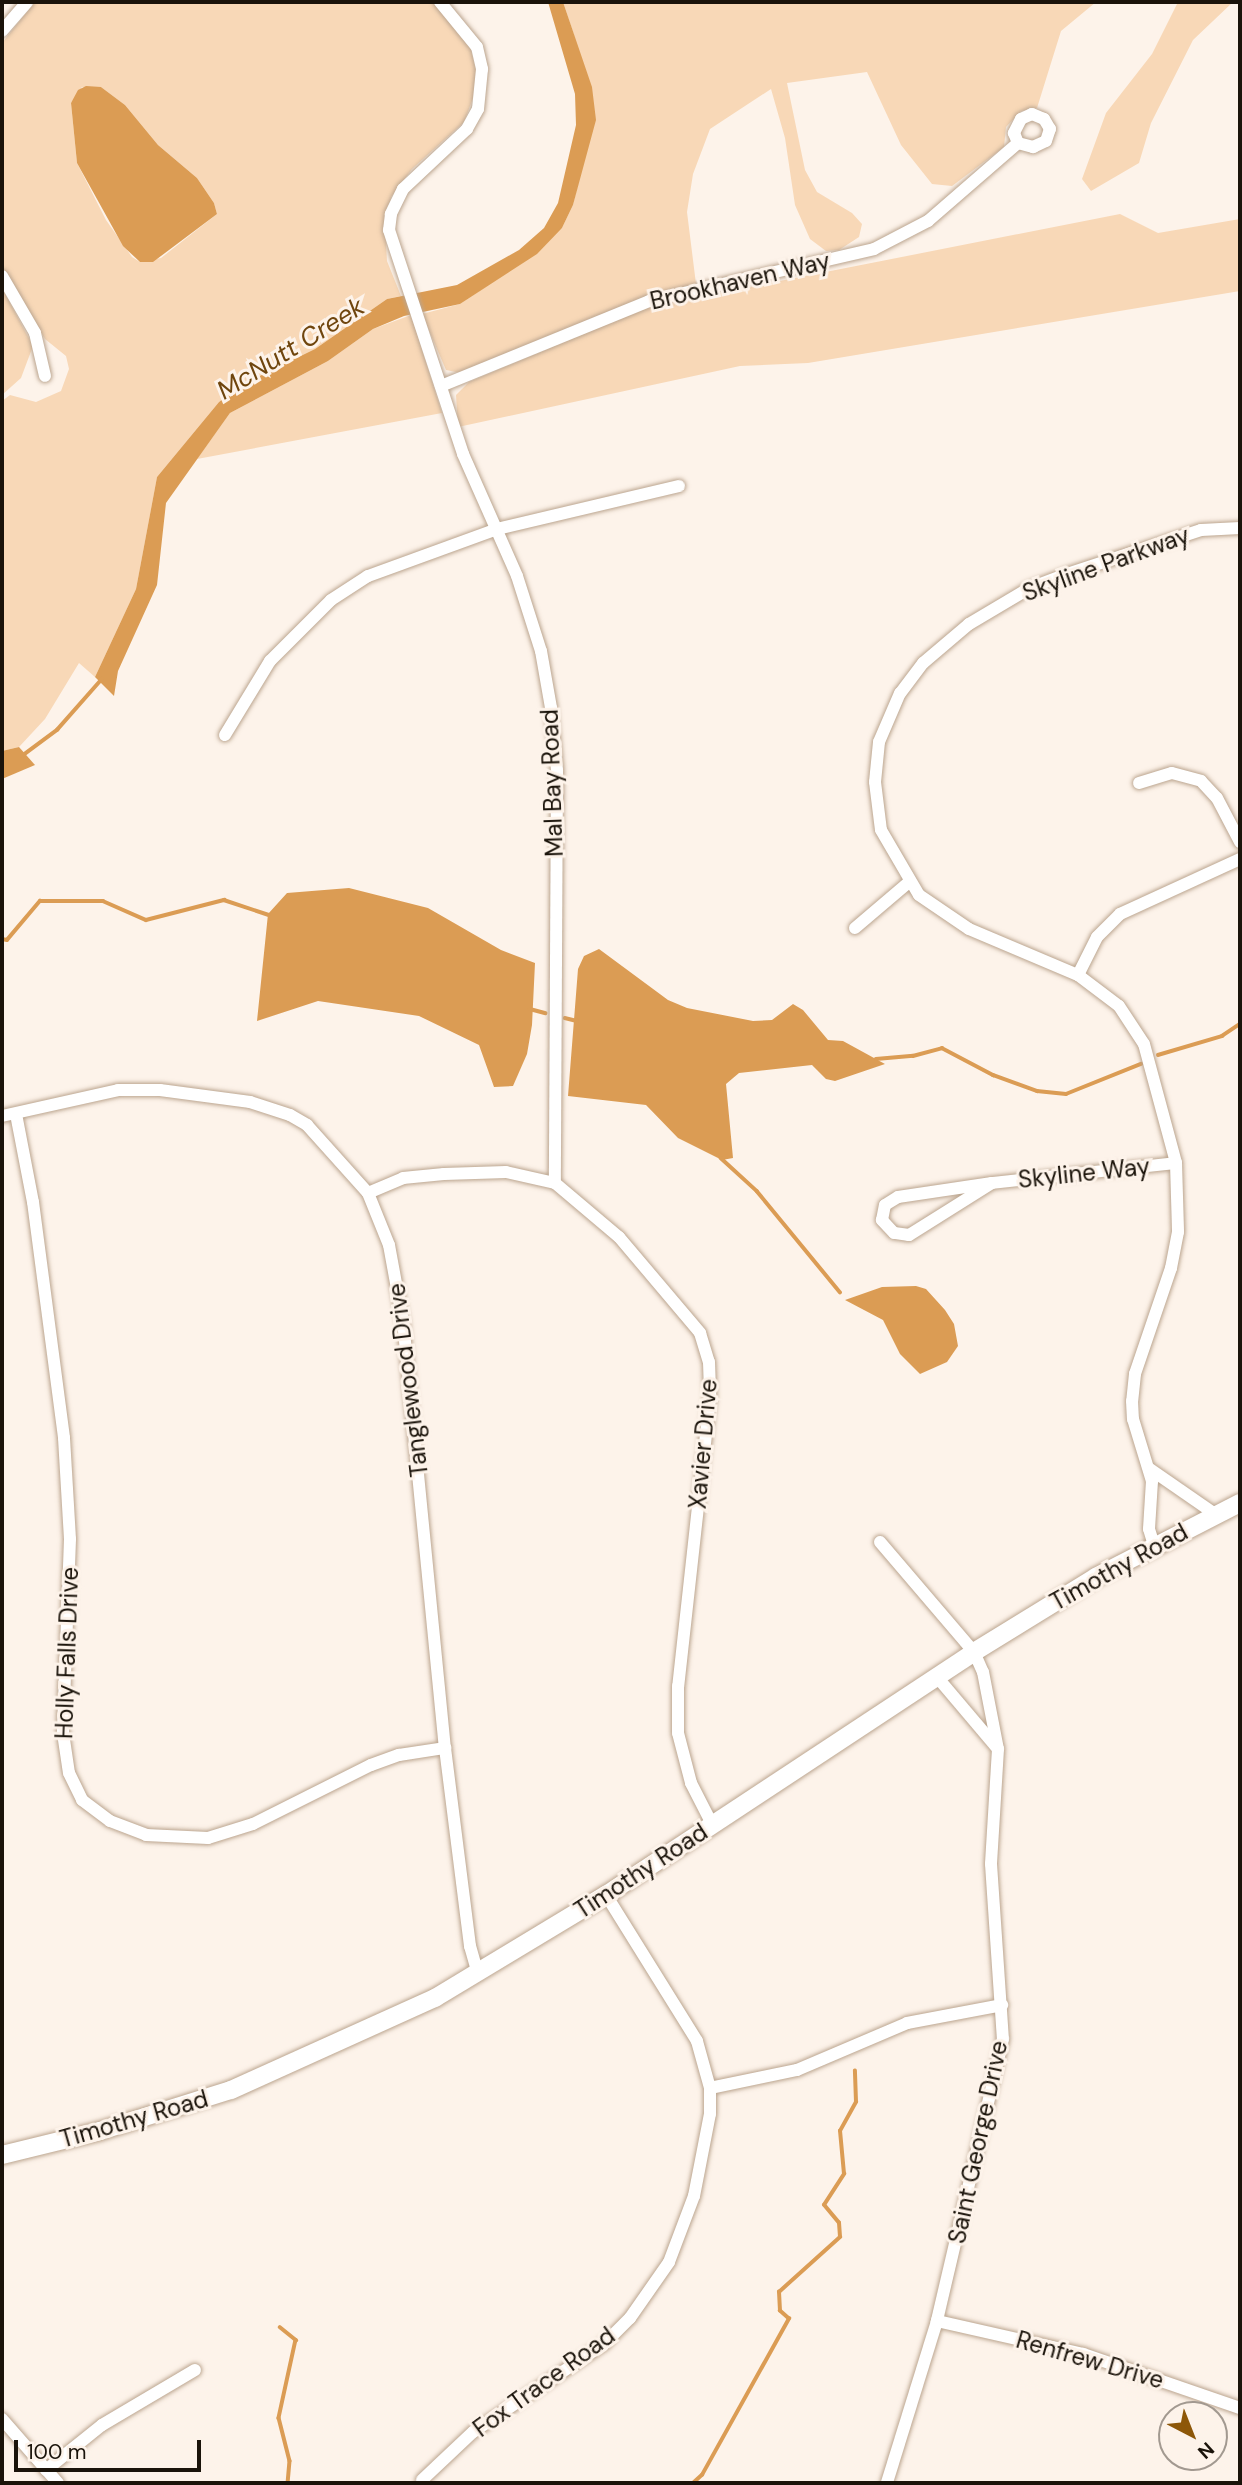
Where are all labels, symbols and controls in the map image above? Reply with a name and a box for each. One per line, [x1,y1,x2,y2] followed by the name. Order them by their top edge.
[647,246,833,316] street label: Brookhaven Way
[211,291,371,407] water label: McNutt Creek
[1019,520,1193,608] street label: Skyline Parkway
[535,709,569,857] street label: Mal Bay Road
[1017,1152,1151,1194] street label: Skyline Way
[382,1281,434,1479] street label: Tanglewood Drive
[683,1378,723,1510] street label: Xavier Drive
[1045,1517,1193,1617] street label: Timothy Road
[50,1567,84,1739] street label: Holly Falls Drive
[569,1817,713,1925] street label: Timothy Road
[942,2038,1014,2246] street label: Saint George Drive
[57,2084,211,2154] street label: Timothy Road
[468,2321,620,2443] street label: Fox Trace Road
[1013,2325,1167,2395] street label: Renfrew Drive
[1158,2401,1228,2471] north arrow
[18,2426,205,2470] scale bar
[1193,2437,1220,2464] text: N
[27,2438,87,2466] text: 100 m

